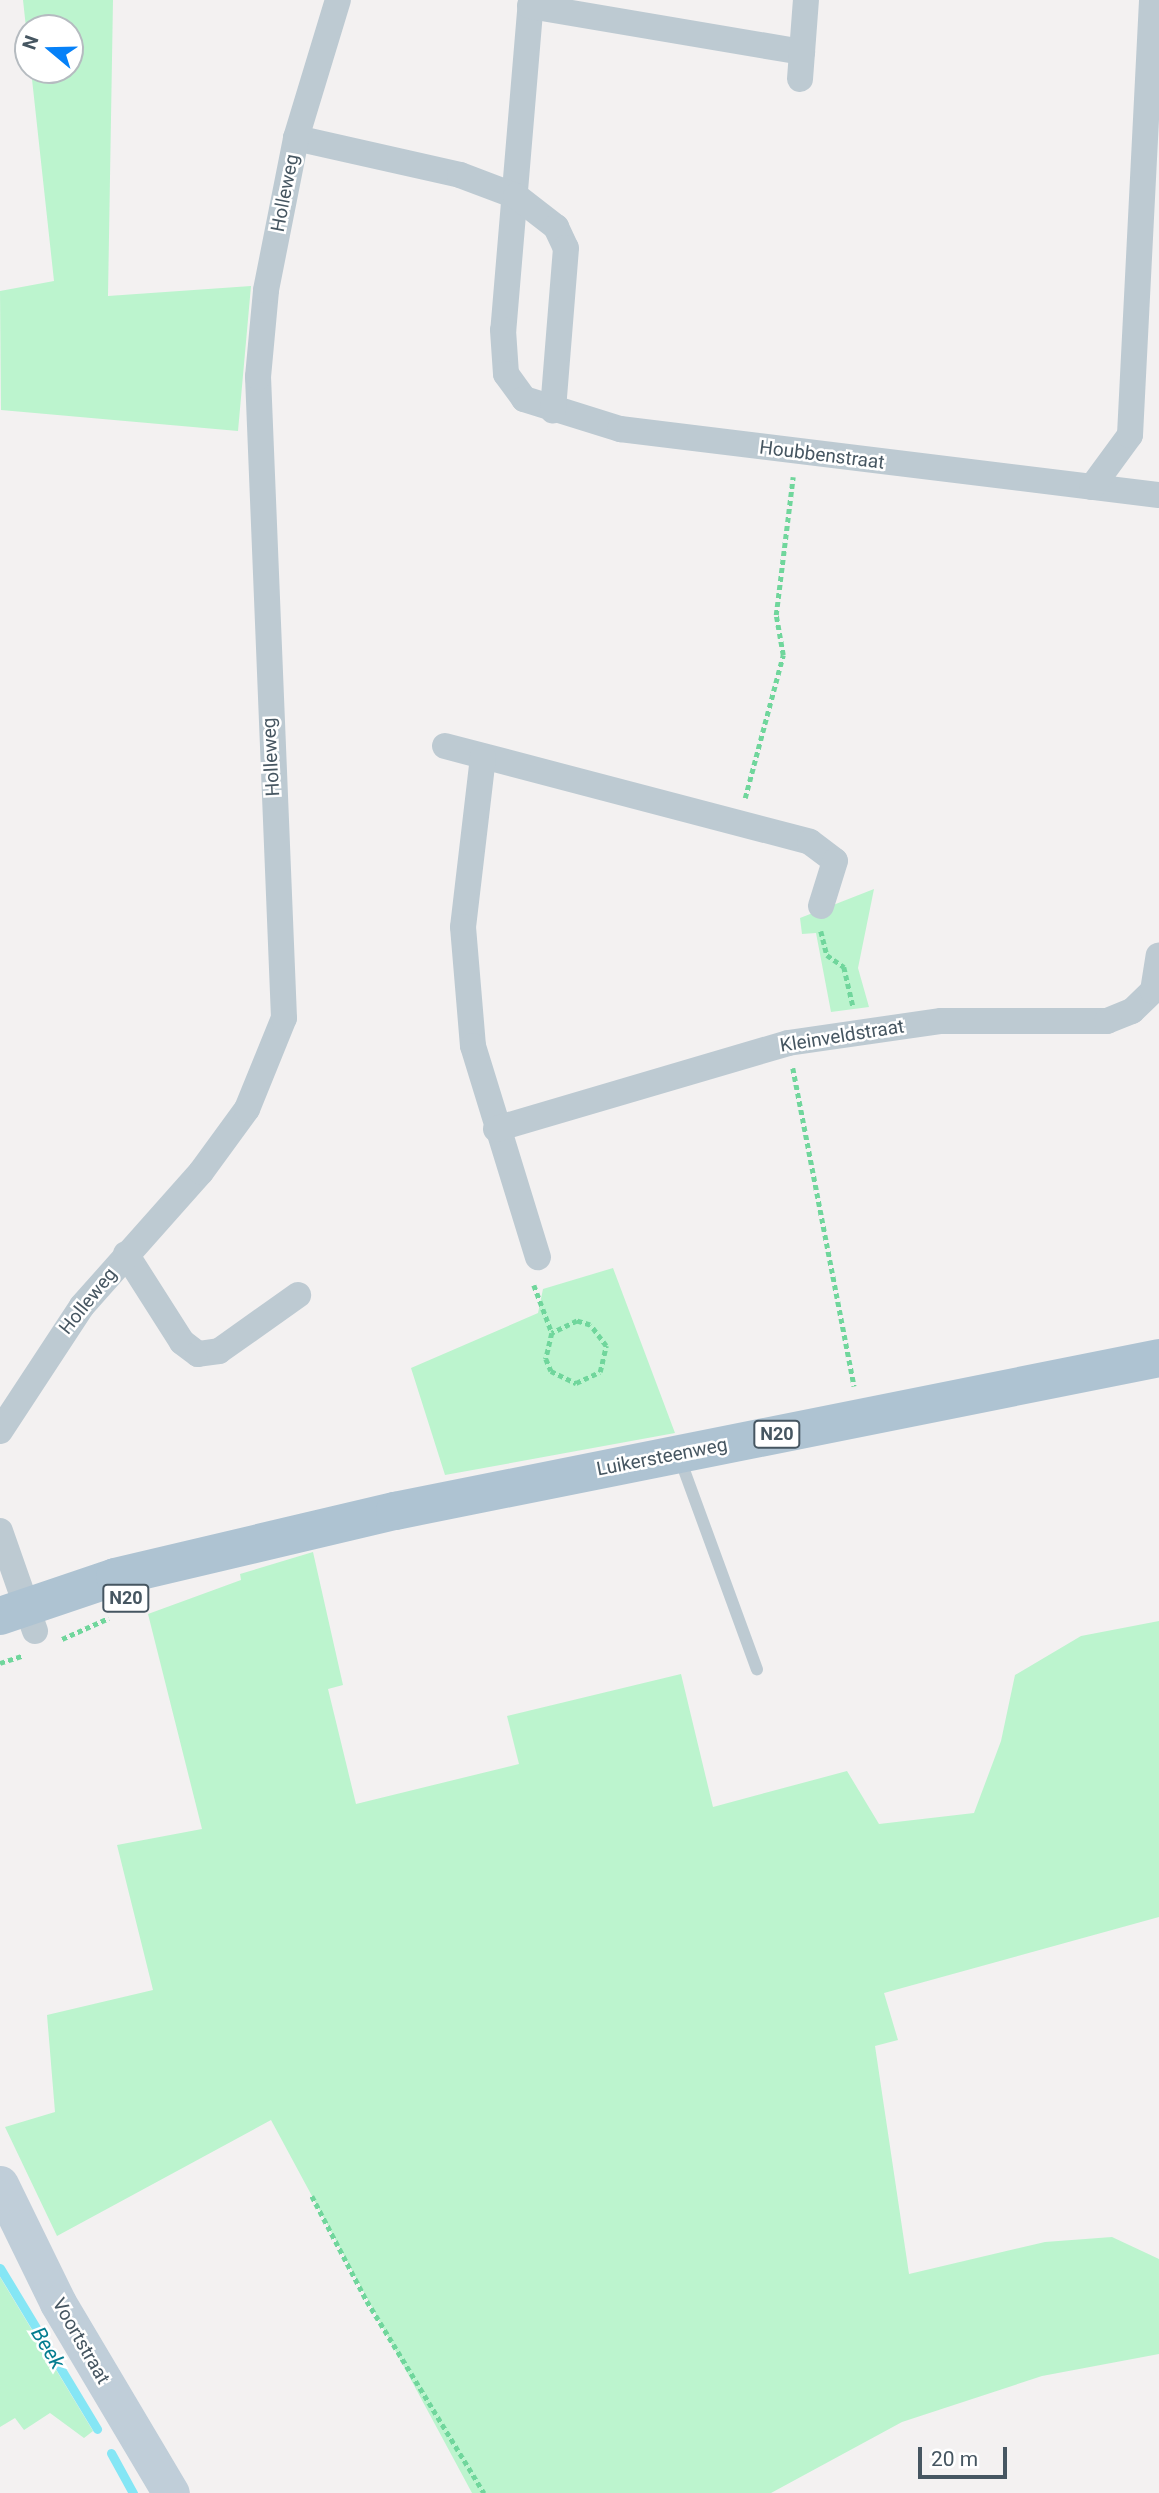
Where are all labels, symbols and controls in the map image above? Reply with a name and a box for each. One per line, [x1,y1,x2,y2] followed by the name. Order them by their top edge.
[14,14,84,84] north arrow
[18,33,44,53] text: N
[266,152,304,234] street label: Holleweg
[758,436,886,474] street label: Houbbenstraat
[258,717,284,797] street label: Holleweg
[778,1015,906,1057] street label: Kleinveldstraat
[54,1263,122,1339] street label: Holleweg
[752,1420,802,1448] road number: N20
[595,1433,729,1481] street label: Luikersteenweg
[102,1583,150,1612] road number: N20
[47,2294,115,2388] street label: Voortstraat
[26,2322,70,2374] water label: Beek
[921,2434,1010,2478] scale bar
[931,2447,978,2471] text: 20 m

